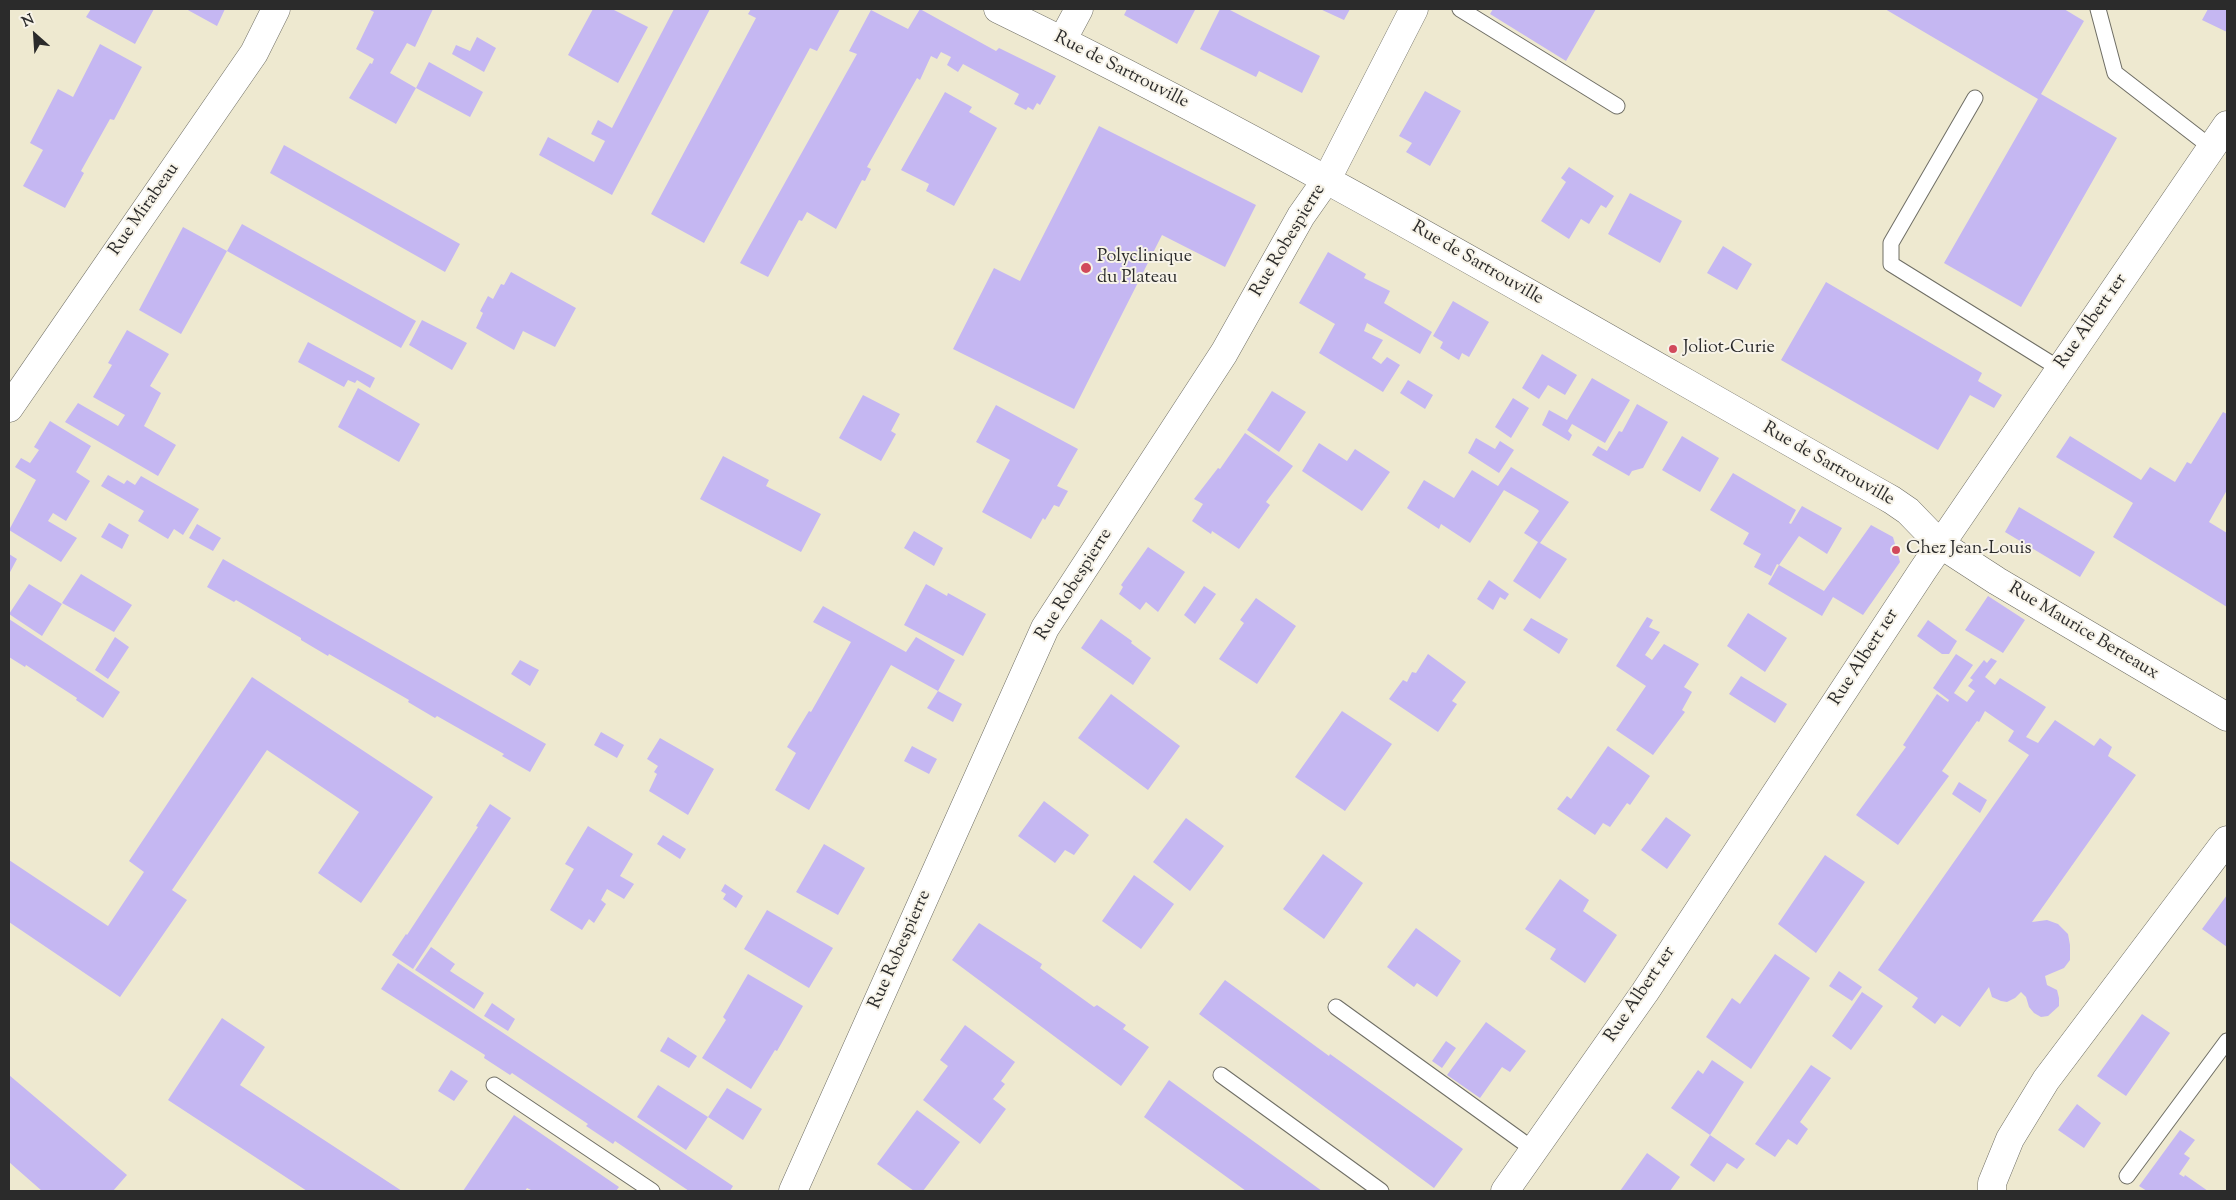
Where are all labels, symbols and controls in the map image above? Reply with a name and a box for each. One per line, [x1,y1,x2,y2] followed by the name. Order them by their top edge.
[10,10,60,60] north arrow
[19,10,38,33] text: N
[1050,28,1192,114] street label: Rue de Sartrouville
[105,160,185,260] street label: Rue Mirabeau
[1247,181,1331,301] street label: Rue Robespierre
[1407,217,1547,311] street label: Rue de Sartrouville
[1097,247,1192,290] place label: Polyclinique du Plateau
[1079,261,1093,275] marker: Polyclinique du Plateau
[2051,270,2133,374] street label: Rue Albert 1er
[1683,338,1775,360] place label: Joliot-Curie
[1667,343,1679,355] marker: Joliot-Curie
[1758,418,1898,512] street label: Rue de Sartrouville
[1032,525,1118,645] street label: Rue Robespierre
[1906,539,2032,561] place label: Chez Jean-Louis
[1890,544,1902,556] marker: Chez Jean-Louis
[2004,579,2162,685] street label: Rue Maurice Berteaux
[1826,606,1904,710] street label: Rue Albert 1er
[865,887,937,1013] street label: Rue Robespierre
[1601,943,1681,1047] street label: Rue Albert 1er

